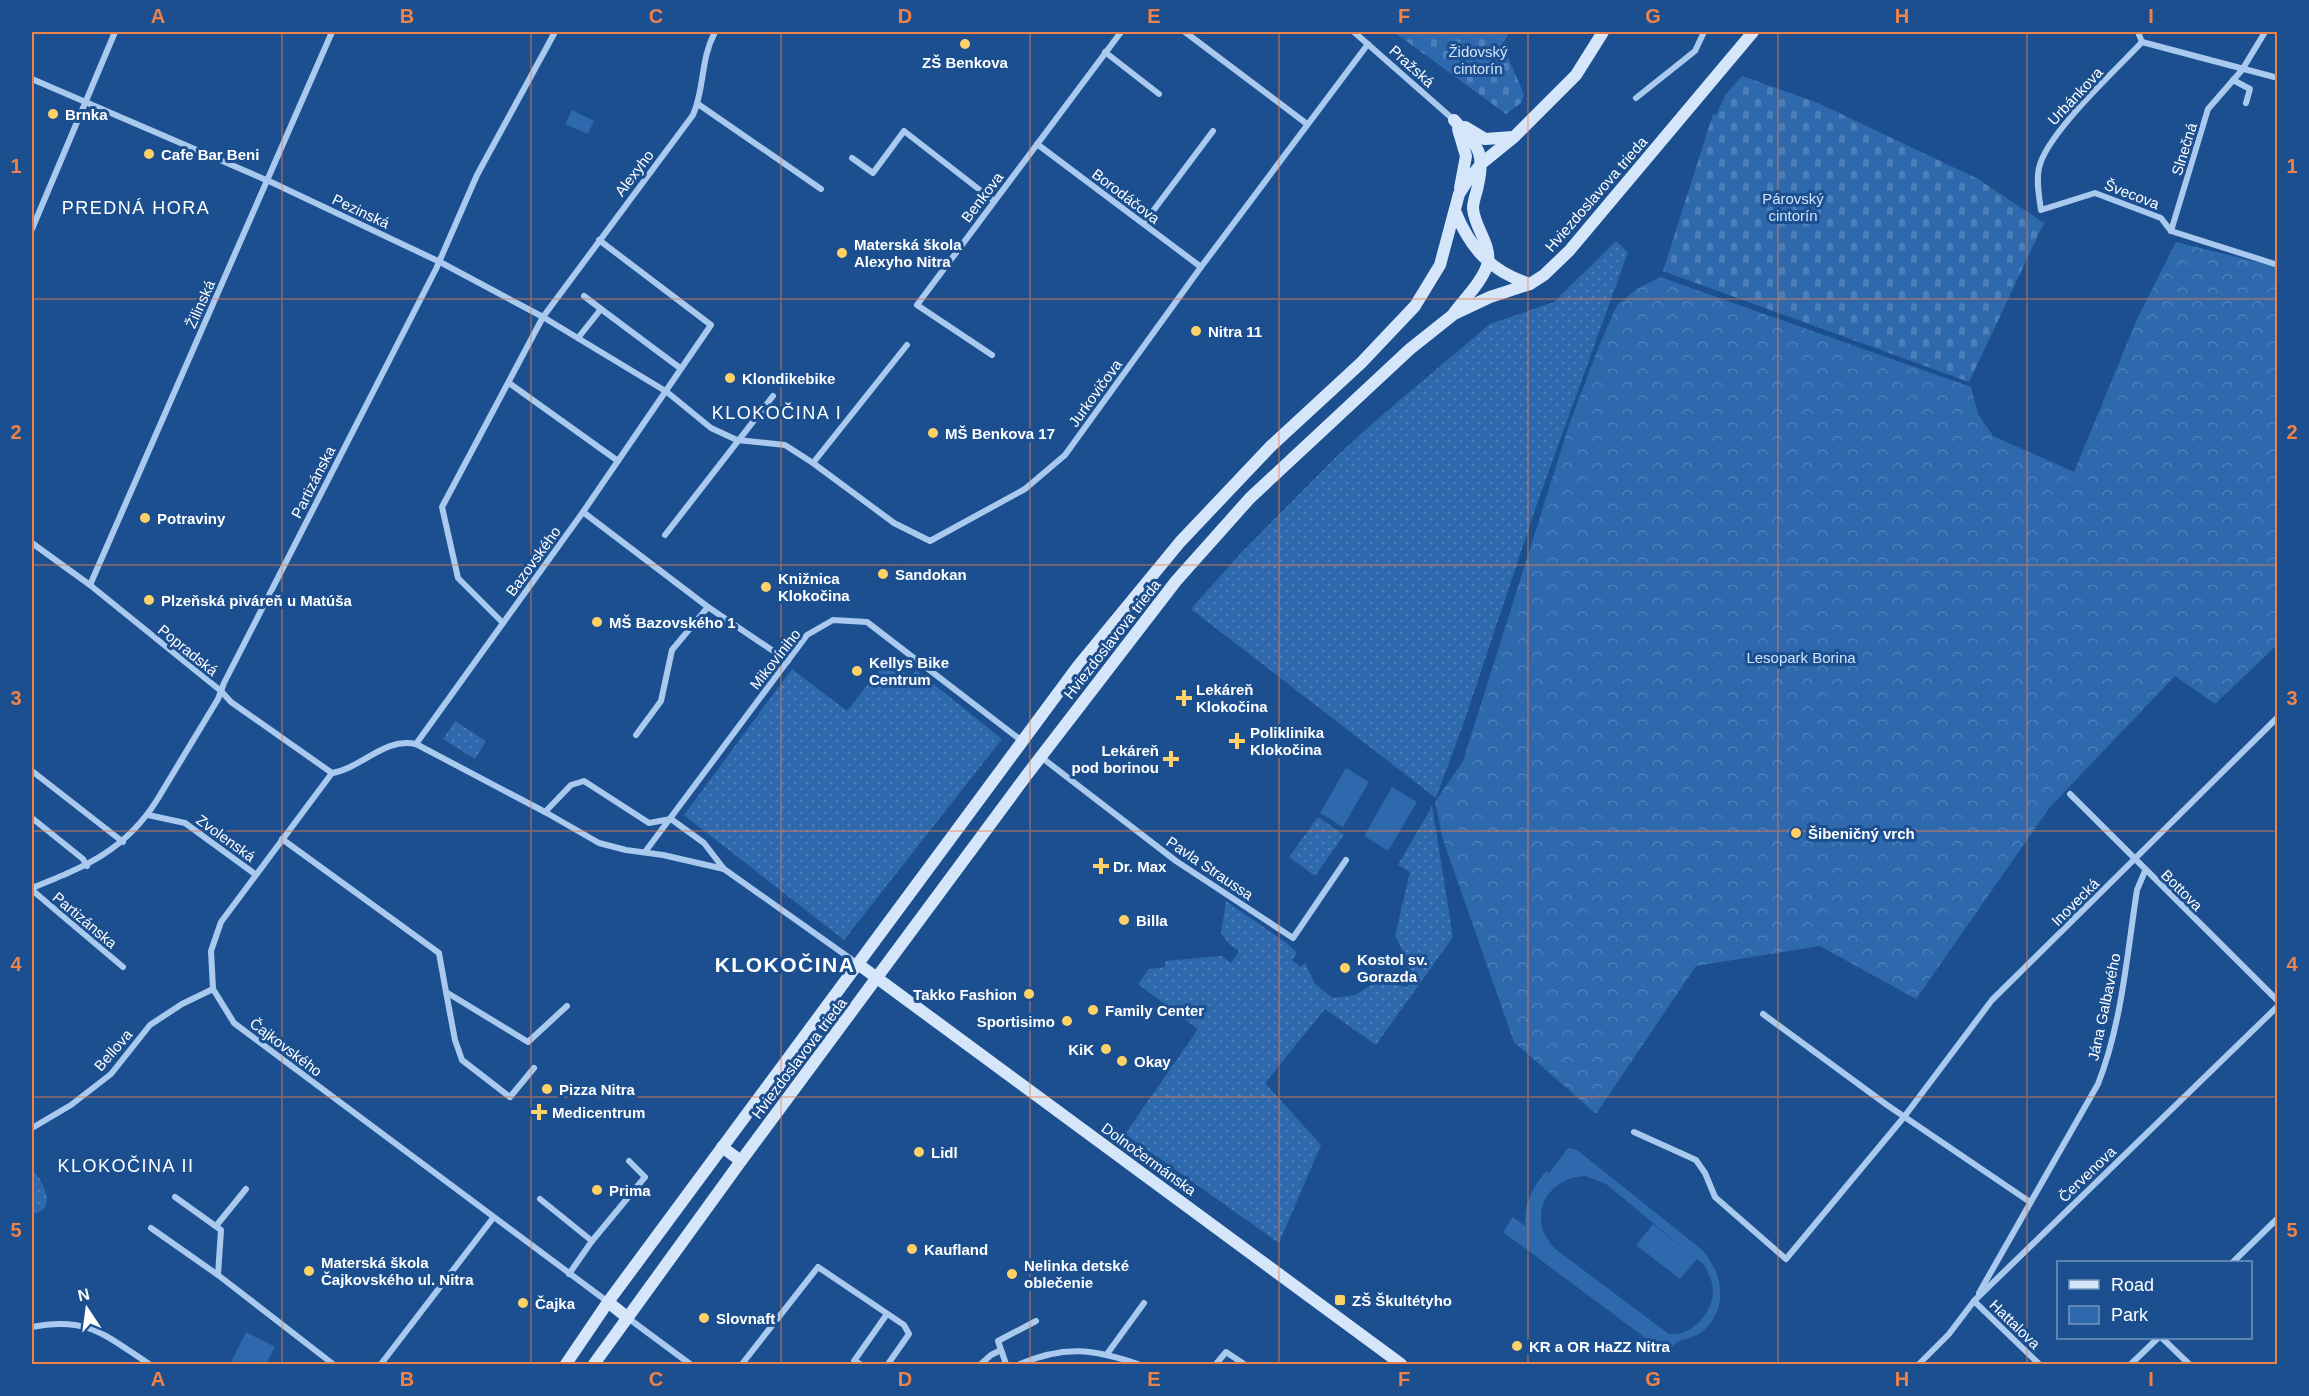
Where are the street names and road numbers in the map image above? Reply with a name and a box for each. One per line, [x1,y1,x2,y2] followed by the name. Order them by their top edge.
[1386,42,1438,91] street label: Pražská
[2044,63,2106,128] street label: Urbánkova
[2168,120,2200,177] street label: Slnečná
[1541,133,1651,255] street label: Hviezdoslavova trieda
[611,147,657,199] street label: Alexyho
[1089,165,1164,227] street label: Borodáčova
[958,168,1007,225] street label: Benkova
[2102,176,2163,212] street label: Švecova
[330,190,393,232] street label: Pezinská
[182,277,218,331] street label: Žilinská
[1065,355,1126,430] street label: Jurkovičova
[288,443,339,521] street label: Partizánska
[502,523,564,599] street label: Bazovského
[1060,575,1164,702] street label: Hviezdoslavova trieda
[155,621,222,680] street label: Popradská
[746,626,804,692] street label: Mikovíniho
[193,811,259,865] street label: Zvolenská
[1163,833,1257,904] street label: Pavla Straussa
[2158,866,2206,914] street label: Bottova
[2048,874,2103,929] street label: Inovecká
[50,888,121,952] street label: Partizánska
[2084,952,2124,1062] street label: Jána Galbavého
[748,994,850,1122] street label: Hviezdoslavova trieda
[247,1014,325,1080] street label: Čajkovského
[90,1025,136,1074] street label: Bellova
[1098,1119,1200,1199] street label: Dolnočermánska
[2055,1142,2119,1205] street label: Červenova
[1986,1296,2044,1353] street label: Hattalova

